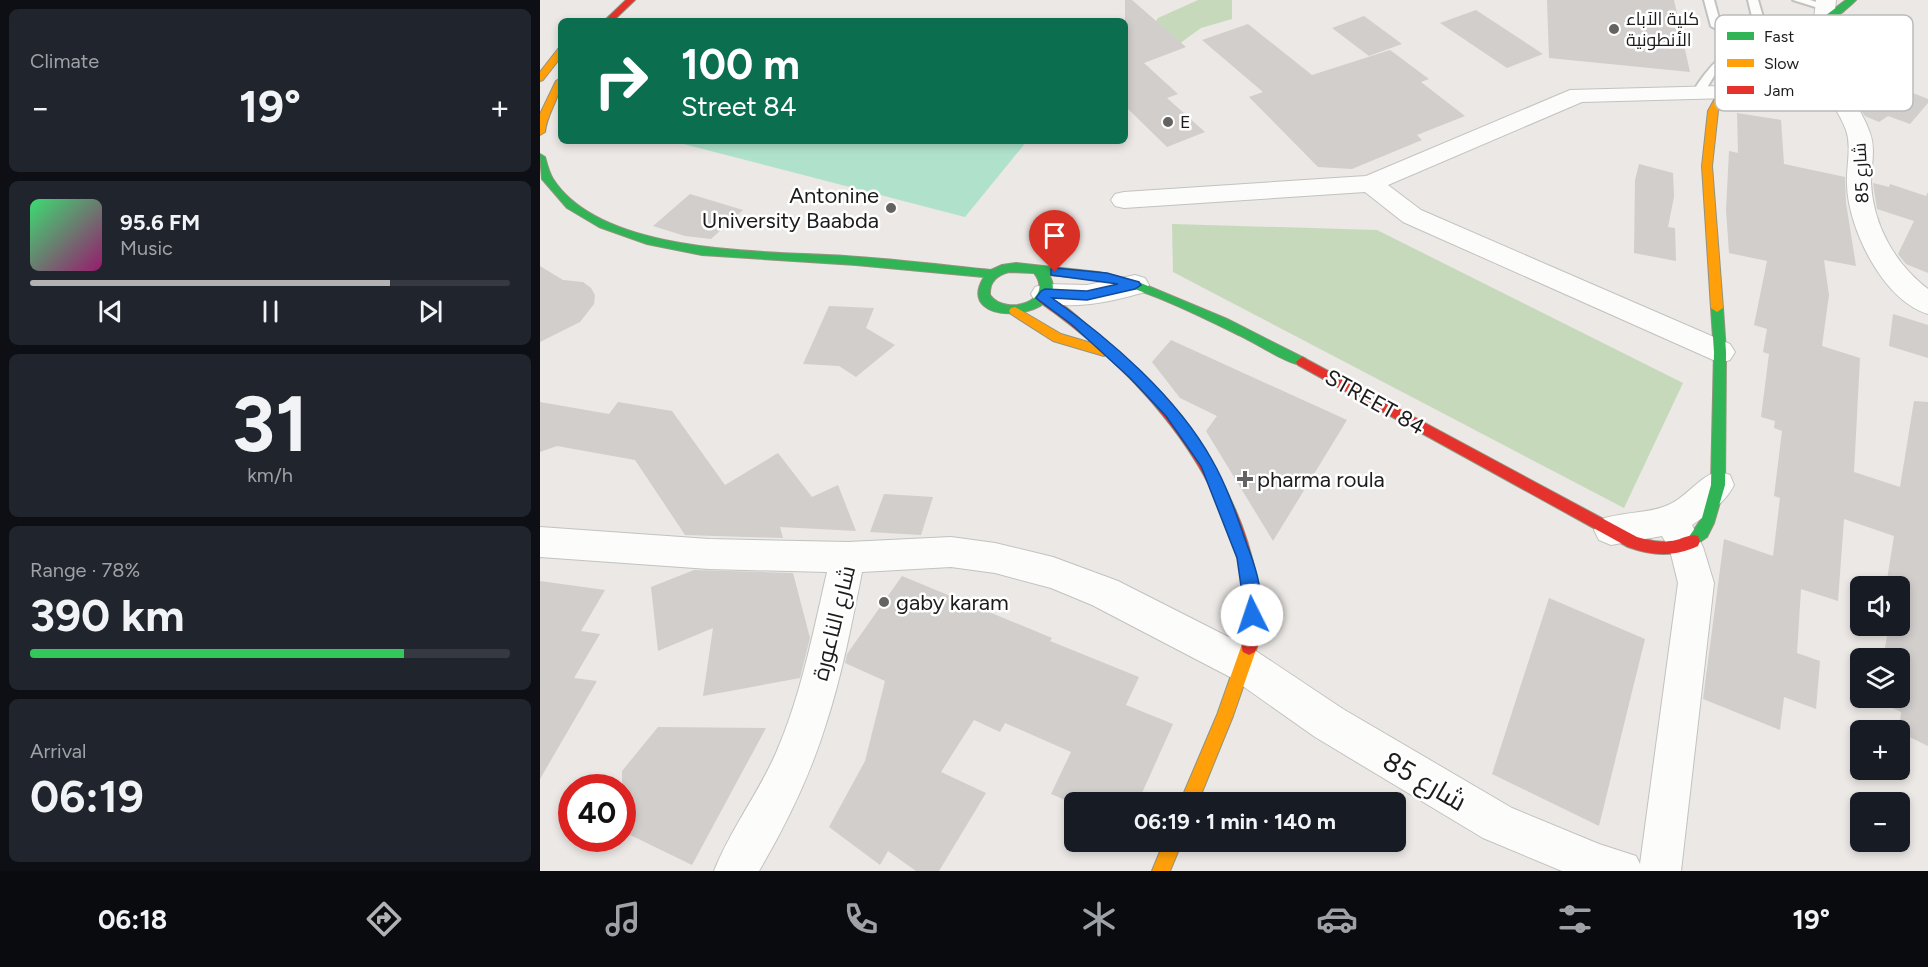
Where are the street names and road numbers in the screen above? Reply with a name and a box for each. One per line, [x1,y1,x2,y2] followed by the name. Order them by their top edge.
[1848,142,1875,204] street label: شارع 85
[1320,363,1430,441] street label: STREET 84
[807,563,862,683] street label: شارع الناعورة
[1376,744,1473,820] street label: شارع 85

